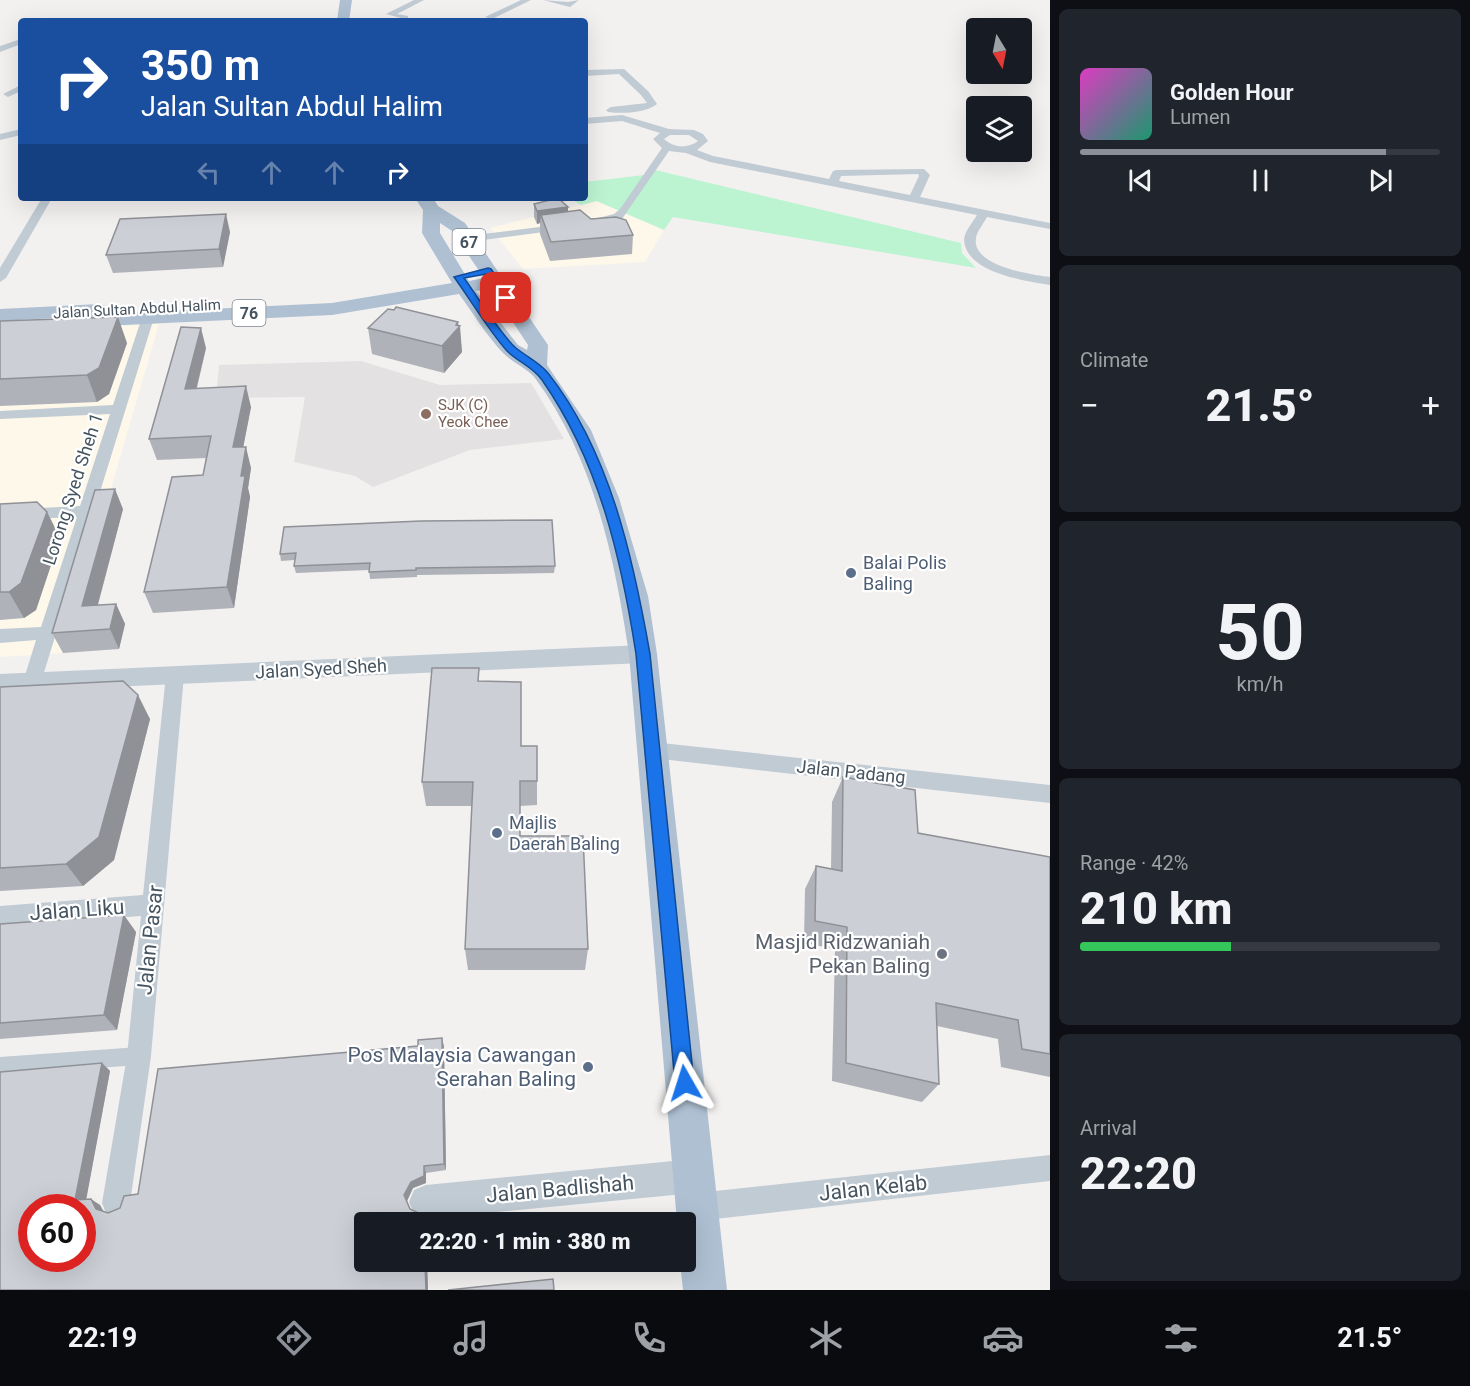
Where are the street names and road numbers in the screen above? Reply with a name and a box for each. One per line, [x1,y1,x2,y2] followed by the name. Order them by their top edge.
[452,229,486,255] road number: 67
[53,296,221,322] street label: Jalan Sultan Abdul Halim
[232,300,266,326] road number: 76
[38,410,107,567] street label: Lorong Syed Sheh 1
[255,655,387,682] street label: Jalan Syed Sheh
[796,755,907,788] street label: Jalan Padang
[132,884,168,996] street label: Jalan Pasar
[29,895,125,925] street label: Jalan Liku
[818,1170,928,1206] street label: Jalan Kelab
[485,1171,635,1207] street label: Jalan Badlishah

